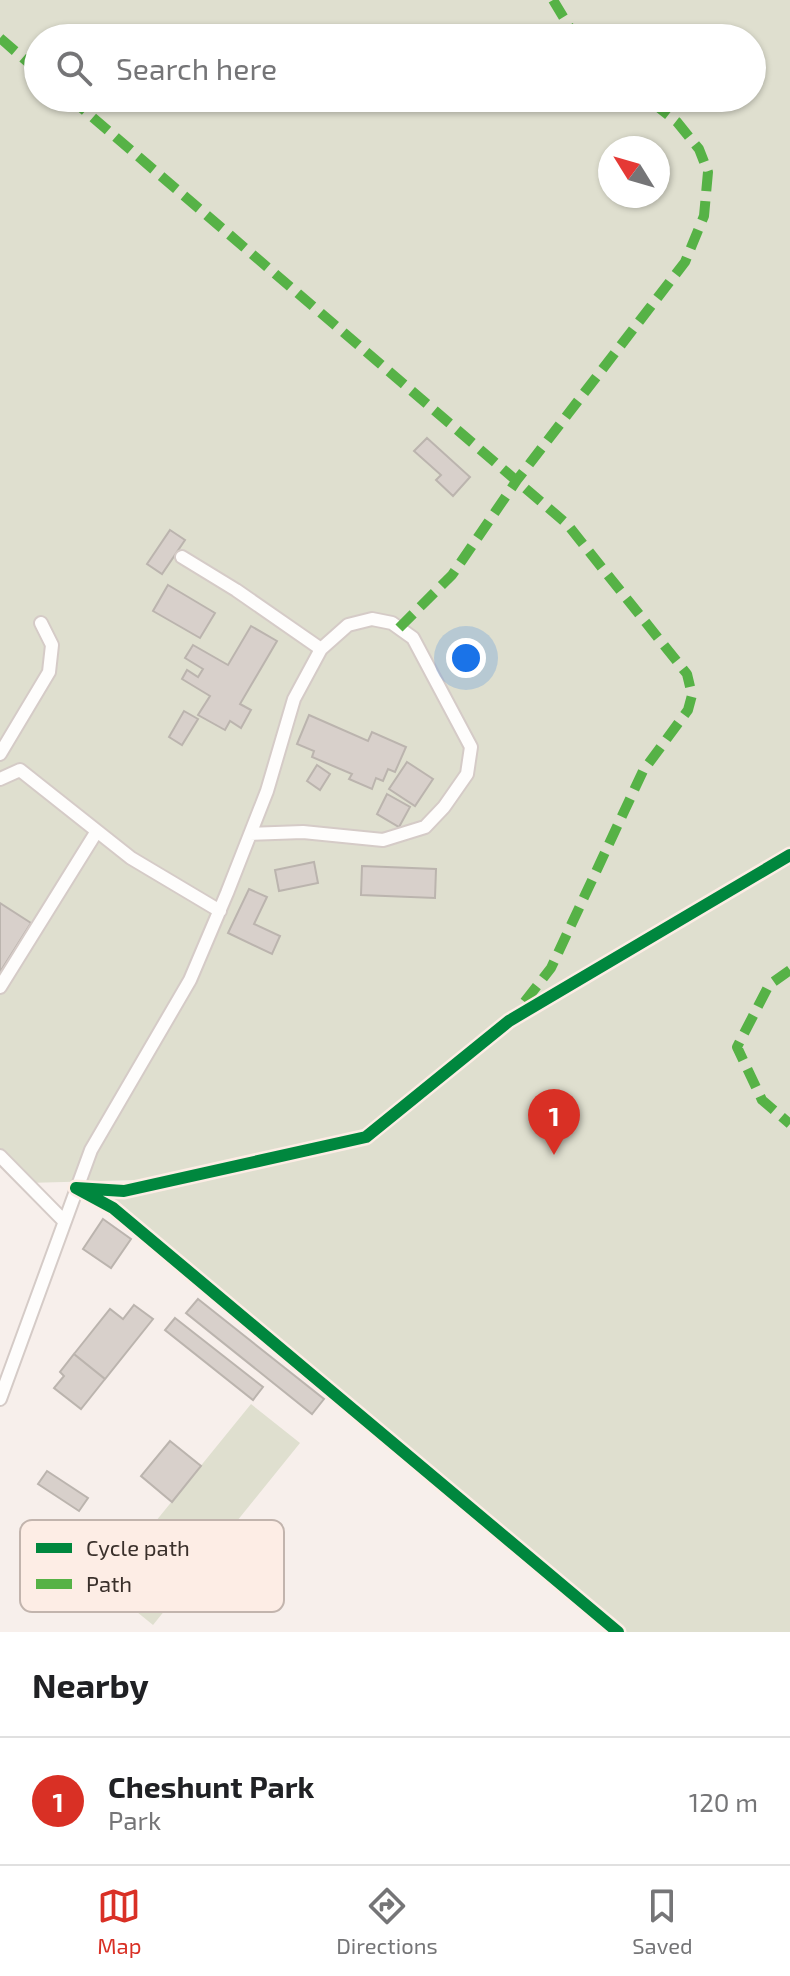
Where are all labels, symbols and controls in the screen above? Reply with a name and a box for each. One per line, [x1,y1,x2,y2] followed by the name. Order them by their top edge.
[24,24,766,112] search box
[52,46,96,90] icon: search
[116,50,277,86] text: Search here
[598,136,670,208] north arrow
[446,638,486,678] your location
[528,1089,580,1155] pin: 1
[20,1520,284,1612] legend
[86,1534,190,1560] text: Cycle path
[86,1570,132,1596] text: Path
[32,1664,149,1705] text: Nearby
[108,1768,314,1804] text: Cheshunt Park
[52,1786,64,1817] text: 1
[689,1786,758,1817] text: 120 m
[108,1804,161,1835] text: Park
[97,1884,141,1958] tab: Map
[336,1884,438,1958] tab: Directions
[632,1884,693,1958] tab: Saved

